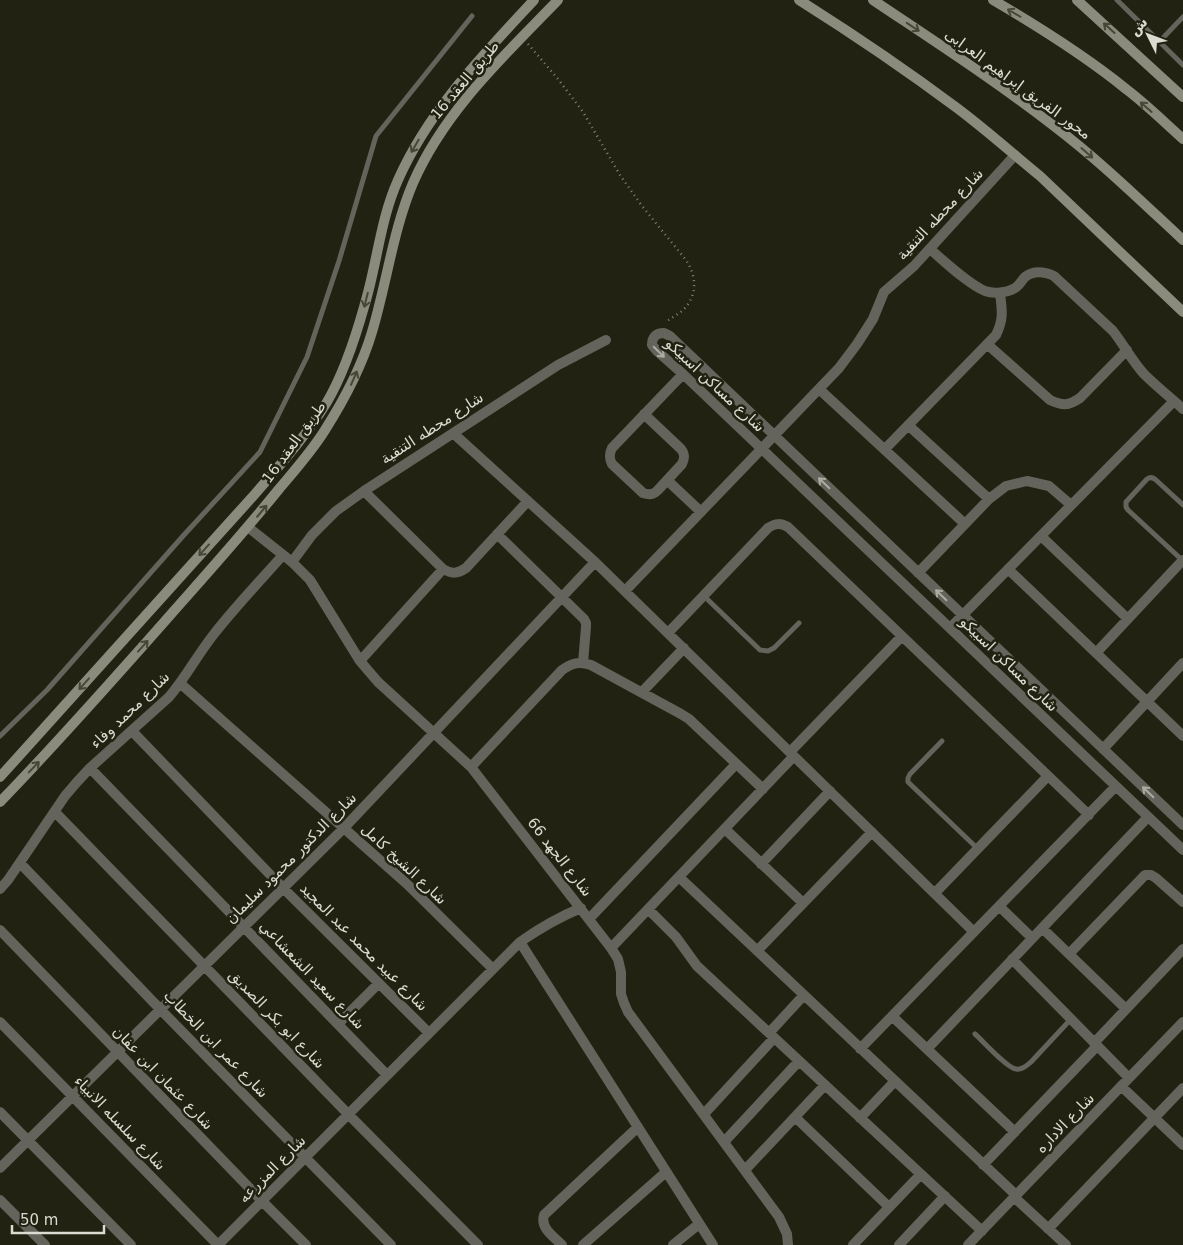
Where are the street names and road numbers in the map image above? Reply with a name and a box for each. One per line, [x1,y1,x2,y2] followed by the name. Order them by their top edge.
[941,25,1095,143] street label: محور الفريق إبراهيم العرابى
[427,37,503,123] street label: طريق العقد 16
[893,164,987,264] street label: شارع محطه التنقية
[661,334,768,436] street label: شارع مساكن اسبيكو
[377,388,487,468] street label: شارع محطه التنقية
[258,397,330,487] street label: طريق العقد 16
[956,612,1062,715] street label: شارع مساكن اسبيكو
[87,668,173,752] street label: شارع محمد وفاء
[222,789,360,927] street label: شارع الدكتور محمود سليمان
[524,814,596,900] street label: شارع الجهد 66
[358,820,450,908] street label: شارع الشيخ كامل
[296,879,432,1015] street label: شارع عبيد محمد عبد المجيد
[255,917,368,1034] street label: شارع سعيد الشعشاعي
[225,966,329,1072] street label: شارع ابو بكر الصديق
[160,986,272,1102] street label: شارع عمر ابن الخطاب
[109,1022,217,1134] street label: شارع عثمان ابن عفان
[70,1072,170,1174] street label: شارع سلسله الانبياء
[1032,1089,1098,1157] street label: شارع الاداره
[235,1132,309,1206] street label: شارع المزرعه

